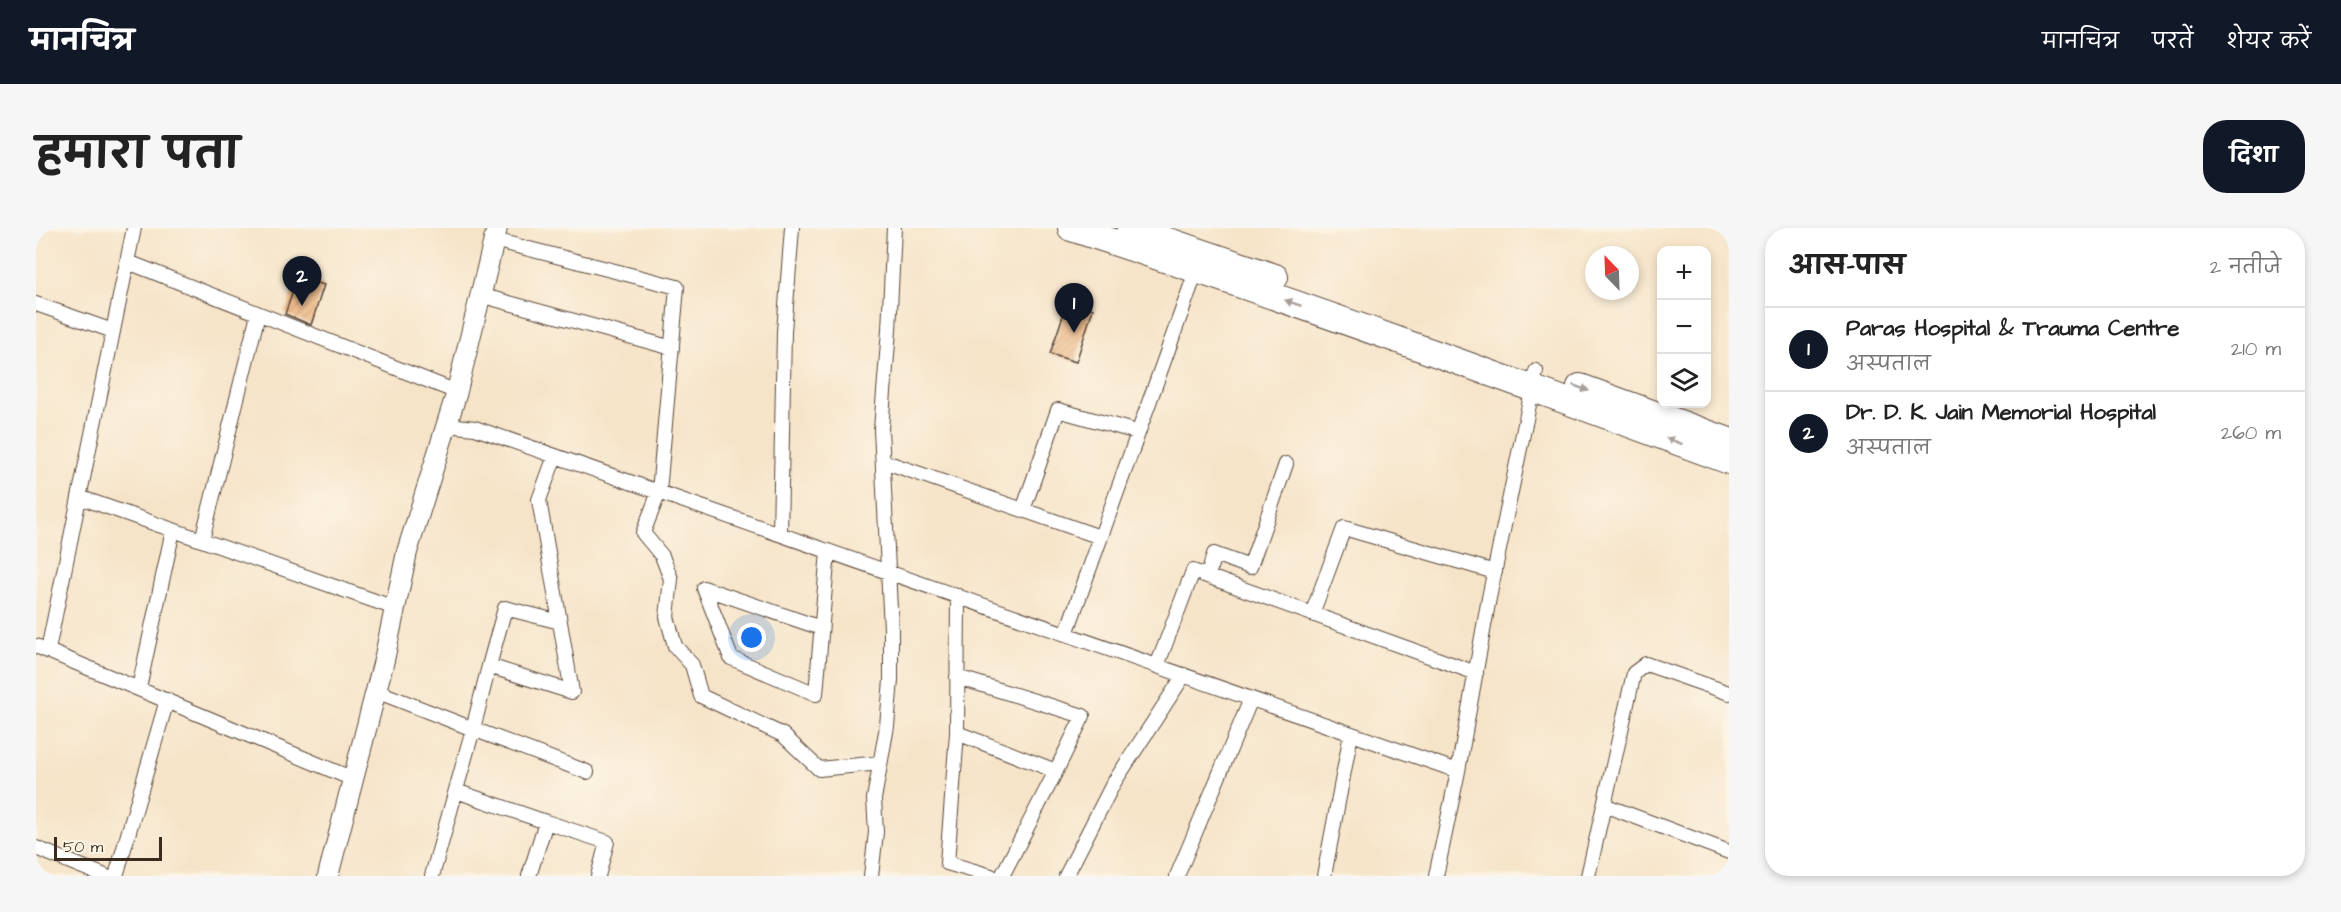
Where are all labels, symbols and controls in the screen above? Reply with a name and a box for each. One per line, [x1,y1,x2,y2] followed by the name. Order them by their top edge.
[30,22,134,61] text: मानचित्र
[2042,27,2119,56] text: मानचित्र
[2152,27,2193,56] text: परतें
[2226,27,2311,56] text: शेयर करें
[2203,120,2305,193] button: दिशा
[36,126,239,184] text: हमारा पता
[1585,246,1639,300] north arrow
[1657,246,1711,408] map controls
[1657,246,1711,300] button: +
[1789,248,1905,284] text: आस-पास
[2210,253,2281,281] text: 2 नतीजे
[282,256,322,306] pin: 2
[1054,284,1094,333] pin: 1
[1284,297,1302,307] one-way arrow
[1657,300,1711,354] button: −
[1846,313,2179,344] text: Paras Hospital & Trauma Centre
[1807,335,1810,363] text: 1
[2231,335,2281,363] text: 210 m
[1846,350,1931,378] text: अस्पताल
[1657,354,1711,408] button: layers
[1572,383,1590,393] one-way arrow
[1846,397,2156,428] text: Dr. D. K. Jain Memorial Hospital
[1803,419,1814,447] text: 2
[2221,419,2281,447] text: 260 m
[1846,434,1931,462] text: अस्पताल
[1665,435,1683,445] one-way arrow
[737,623,766,652] your location
[54,834,162,862] scale bar
[63,836,103,858] text: 50 m

